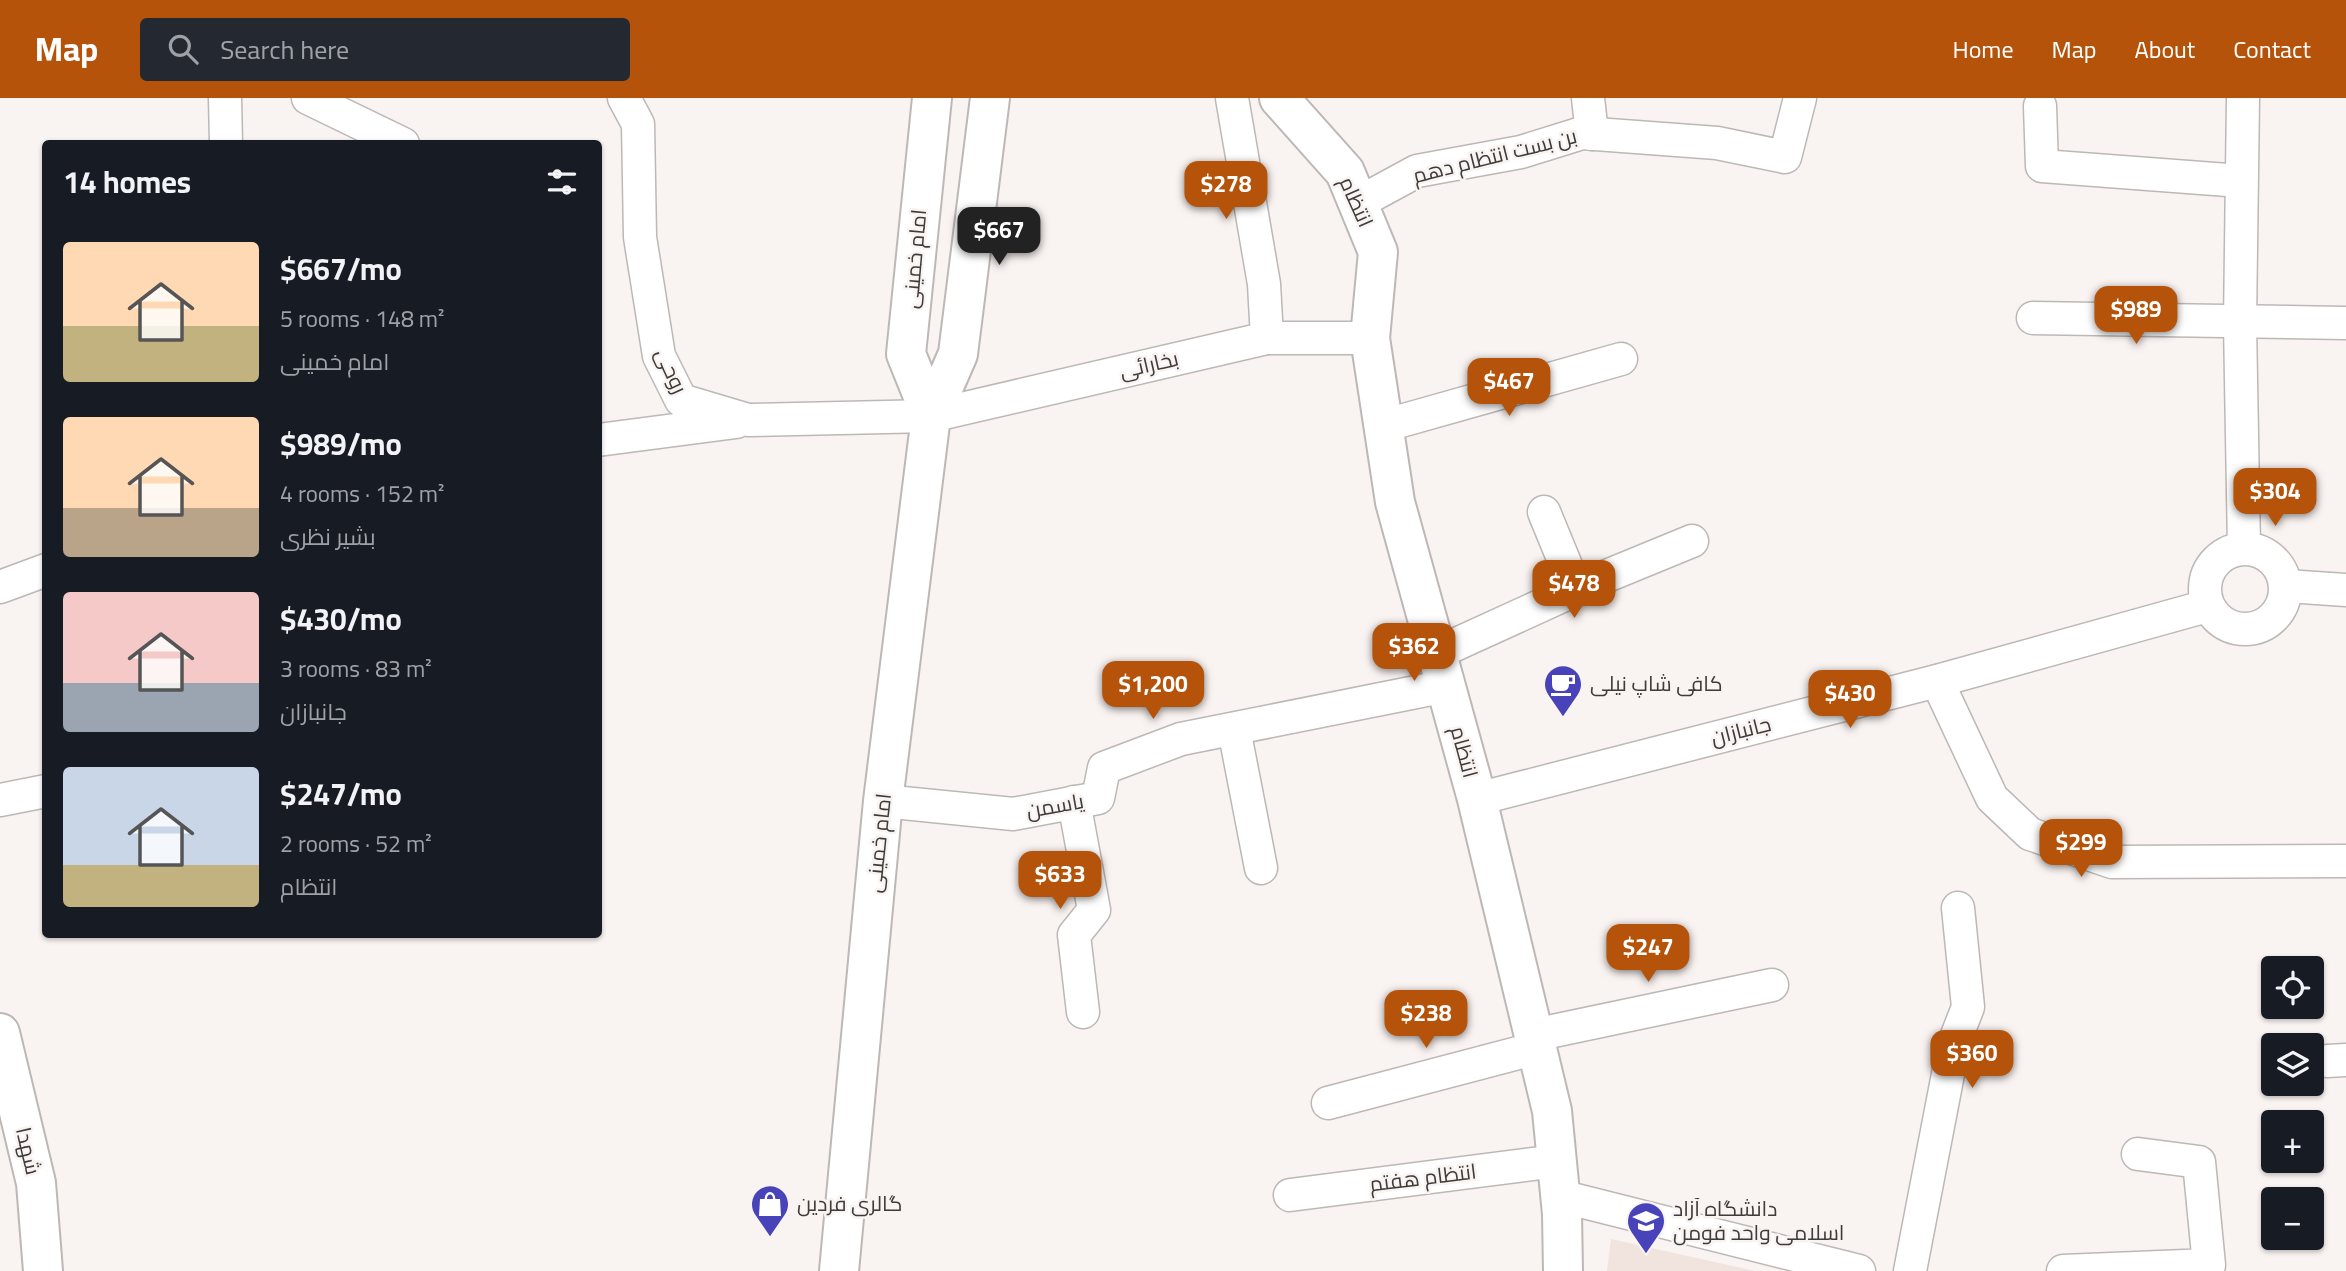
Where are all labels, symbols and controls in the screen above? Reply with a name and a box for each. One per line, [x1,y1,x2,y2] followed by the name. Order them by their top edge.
[35,18,98,80] text: Map
[140,18,630,81] search box
[220,25,349,74] text: Search here
[1953,27,2014,72] text: Home
[2052,27,2096,72] text: Map
[2134,27,2195,72] text: About
[2233,27,2311,72] text: Contact
[164,30,202,68] icon: search
[1409,116,1581,195] street label: بن بست انتظام دهم
[63,154,191,210] text: 14 homes
[1185,162,1267,221] pin: $278
[1200,162,1252,205] text: $278
[543,163,581,201] icon: filters
[1328,170,1385,234] street label: انتظام
[891,208,938,310] street label: امام خمینی
[958,208,1040,267] pin: $667
[973,208,1025,251] text: $667
[280,241,402,297] text: $667/mo
[119,270,203,354] icon: home
[2095,286,2177,346] pin: $989
[2110,287,2162,330] text: $989
[280,297,445,340] text: 5 rooms · 148 m²
[1115,339,1182,390] street label: بخارائی
[280,340,389,383] text: امام خمینی
[644,341,699,400] street label: روحی
[1468,358,1550,418] pin: $467
[1483,359,1535,402] text: $467
[280,416,402,472] text: $989/mo
[119,445,203,529] icon: home
[2234,468,2316,528] pin: $304
[2249,469,2301,512] text: $304
[280,472,445,515] text: 4 rooms · 152 m²
[280,515,376,558] text: بشیر نظری
[1533,560,1615,620] pin: $478
[1548,561,1600,604] text: $478
[280,591,402,647] text: $430/mo
[119,620,203,704] icon: home
[1373,624,1455,683] pin: $362
[1388,624,1440,667] text: $362
[280,647,432,690] text: 3 rooms · 83 m²
[1096,662,1210,721] pin: $1,200
[1118,662,1188,705] text: $1,200
[1542,663,1584,718] cafe icon: کافی شاپ نیلی
[1590,664,1723,703] place label: کافی شاپ نیلی
[1809,670,1891,730] pin: $430
[1824,671,1876,714] text: $430
[280,690,347,733] text: جانبازان
[1707,704,1775,757] street label: جانبازان
[1439,721,1490,782] street label: انتظام
[280,766,402,822] text: $247/mo
[1023,781,1087,830] street label: یاسمن
[854,791,903,895] street label: امام خمینی
[119,795,203,879] icon: home
[2040,820,2122,879] pin: $299
[2055,820,2107,863] text: $299
[280,822,432,865] text: 2 rooms · 52 m²
[1019,852,1101,911] pin: $633
[1034,852,1086,895] text: $633
[280,865,338,908] text: انتظام
[1607,924,1689,984] pin: $247
[1622,925,1674,968] text: $247
[2261,956,2324,1250] map controls
[2261,956,2324,1019] button: locate
[1385,990,1467,1050] pin: $238
[1400,991,1452,1034] text: $238
[1931,1030,2013,1090] pin: $360
[1946,1031,1998,1074] text: $360
[2261,1033,2324,1096] button: layers
[2261,1110,2324,1173] button: +
[4,1123,53,1179] street label: شهدا
[1367,1152,1479,1203] street label: انتظام هفتم
[749,1183,791,1238] shop icon: گالری فردین
[797,1184,902,1223] place label: گالری فردین
[2261,1187,2324,1250] button: −
[1673,1189,1844,1252] place label: دانشگاه آزاد اسلامی واحد فومن
[1625,1200,1667,1255] school or university icon: دانشگاه آزاد اسلامی واحد فومن

